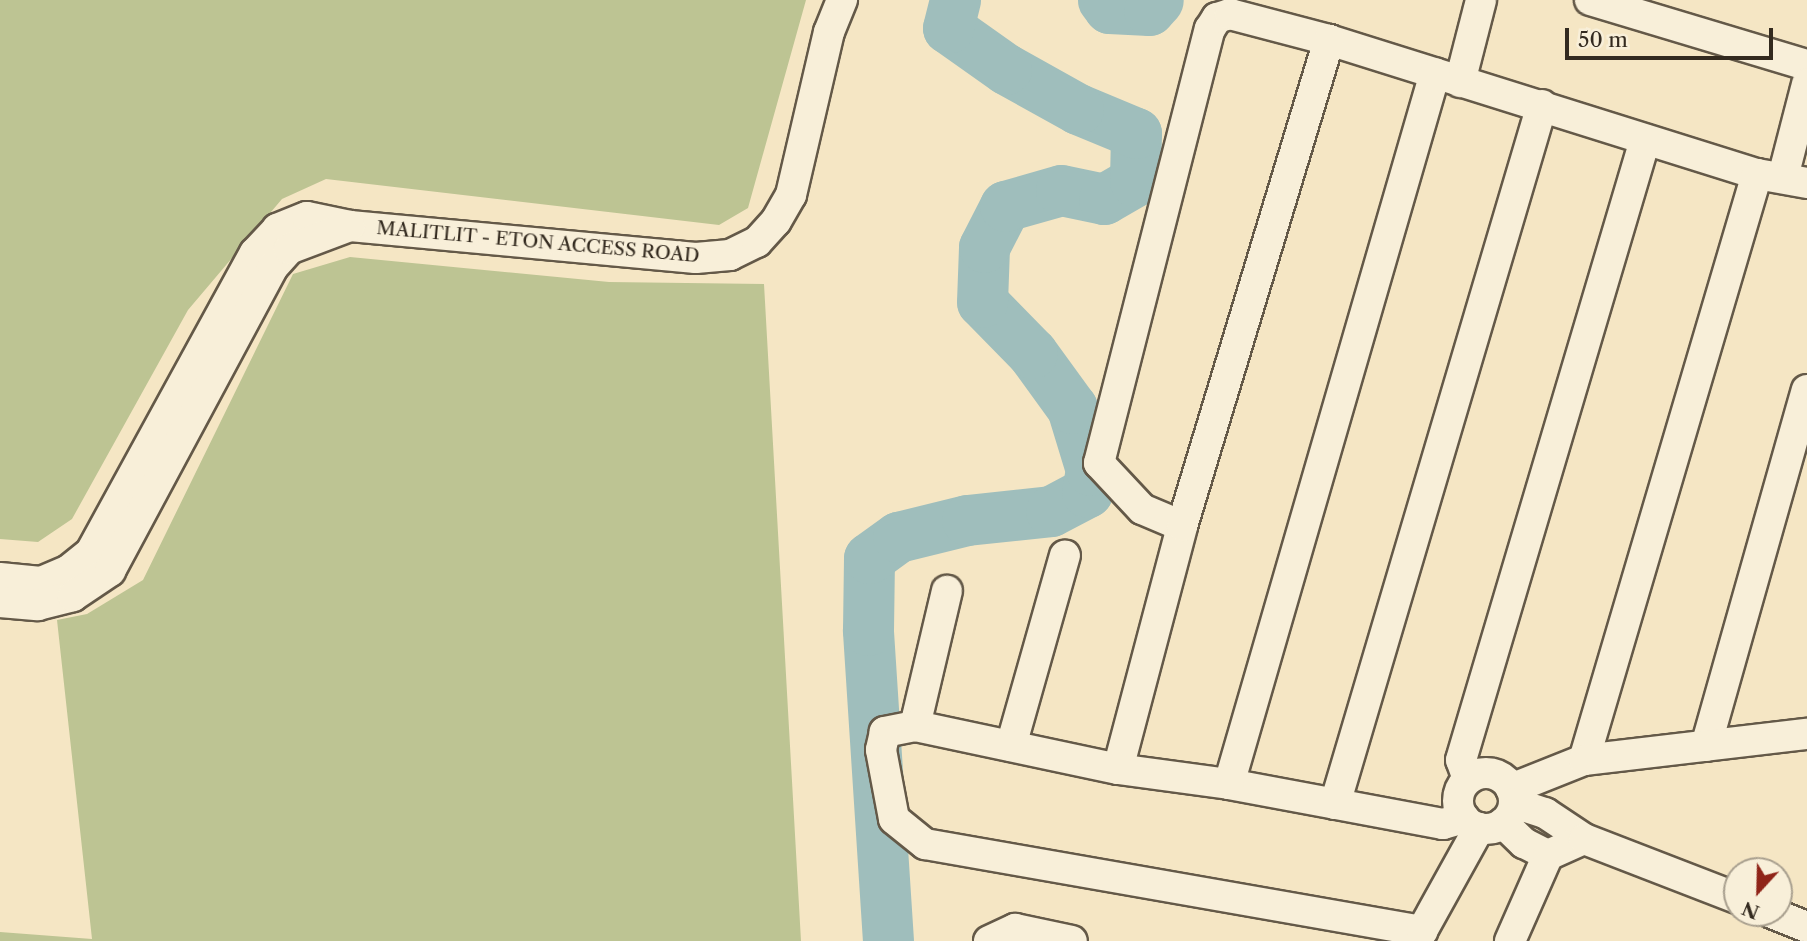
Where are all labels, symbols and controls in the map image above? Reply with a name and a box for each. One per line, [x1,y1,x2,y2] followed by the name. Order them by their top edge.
[1569,14,1777,58] scale bar
[1578,27,1628,52] text: 50 m
[375,216,701,268] street label: MALITLIT - ETON ACCESS ROAD
[1723,857,1793,927] north arrow
[1739,896,1763,924] text: N

